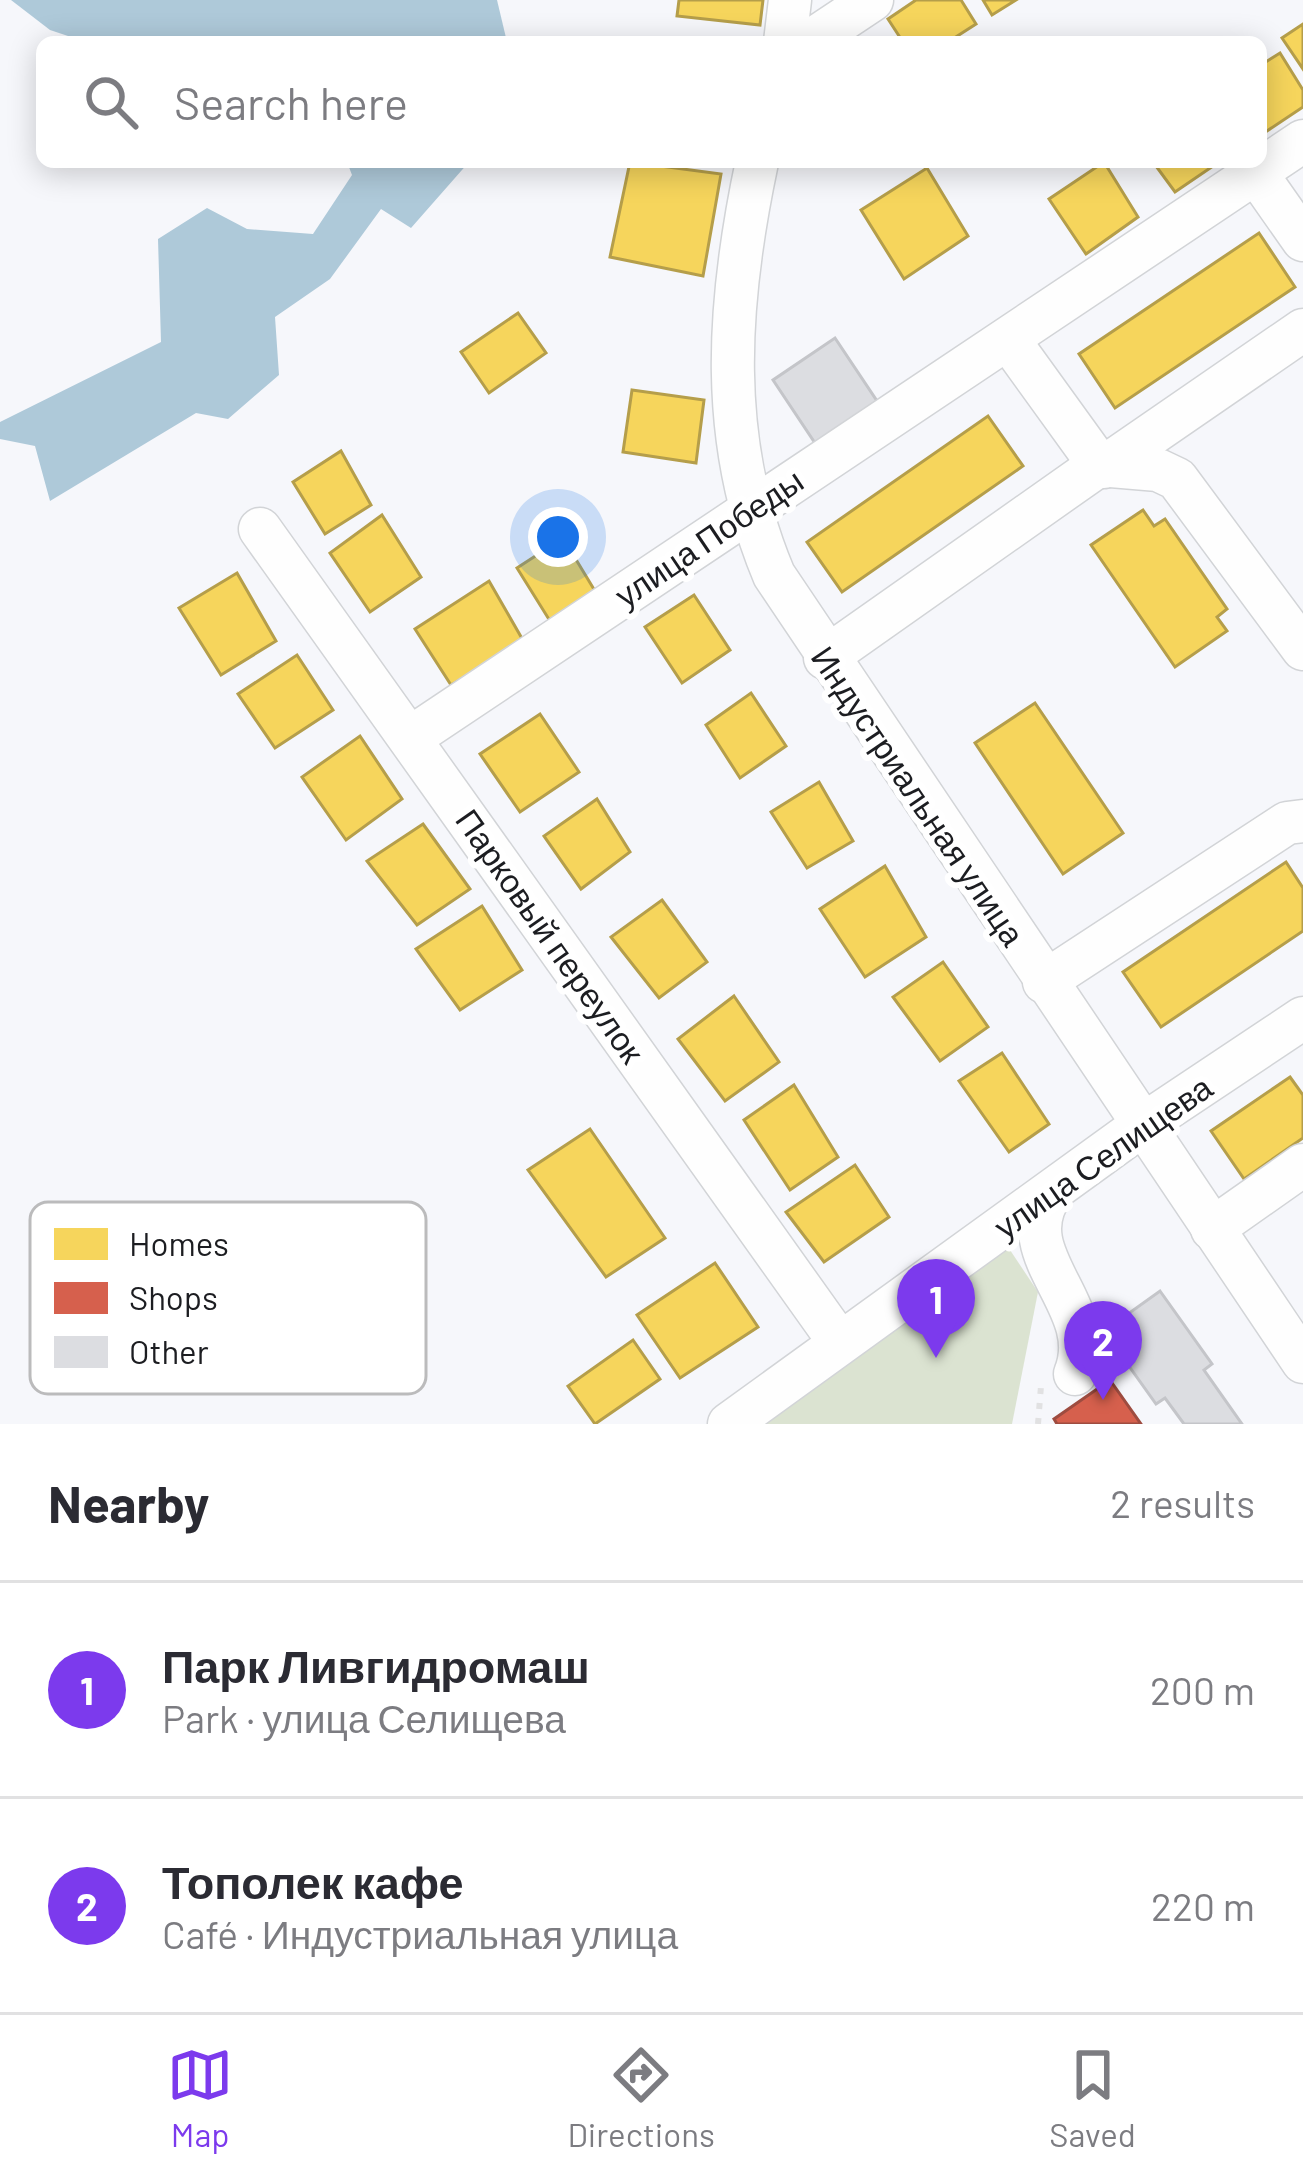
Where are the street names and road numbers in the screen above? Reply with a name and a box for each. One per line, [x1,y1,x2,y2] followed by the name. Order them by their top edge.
[607,459,810,615] street label: улица Победы
[804,638,1034,953] street label: Индустриальная улица
[448,801,654,1070] street label: Парковый переулок
[986,1066,1220,1246] street label: улица Селищева

